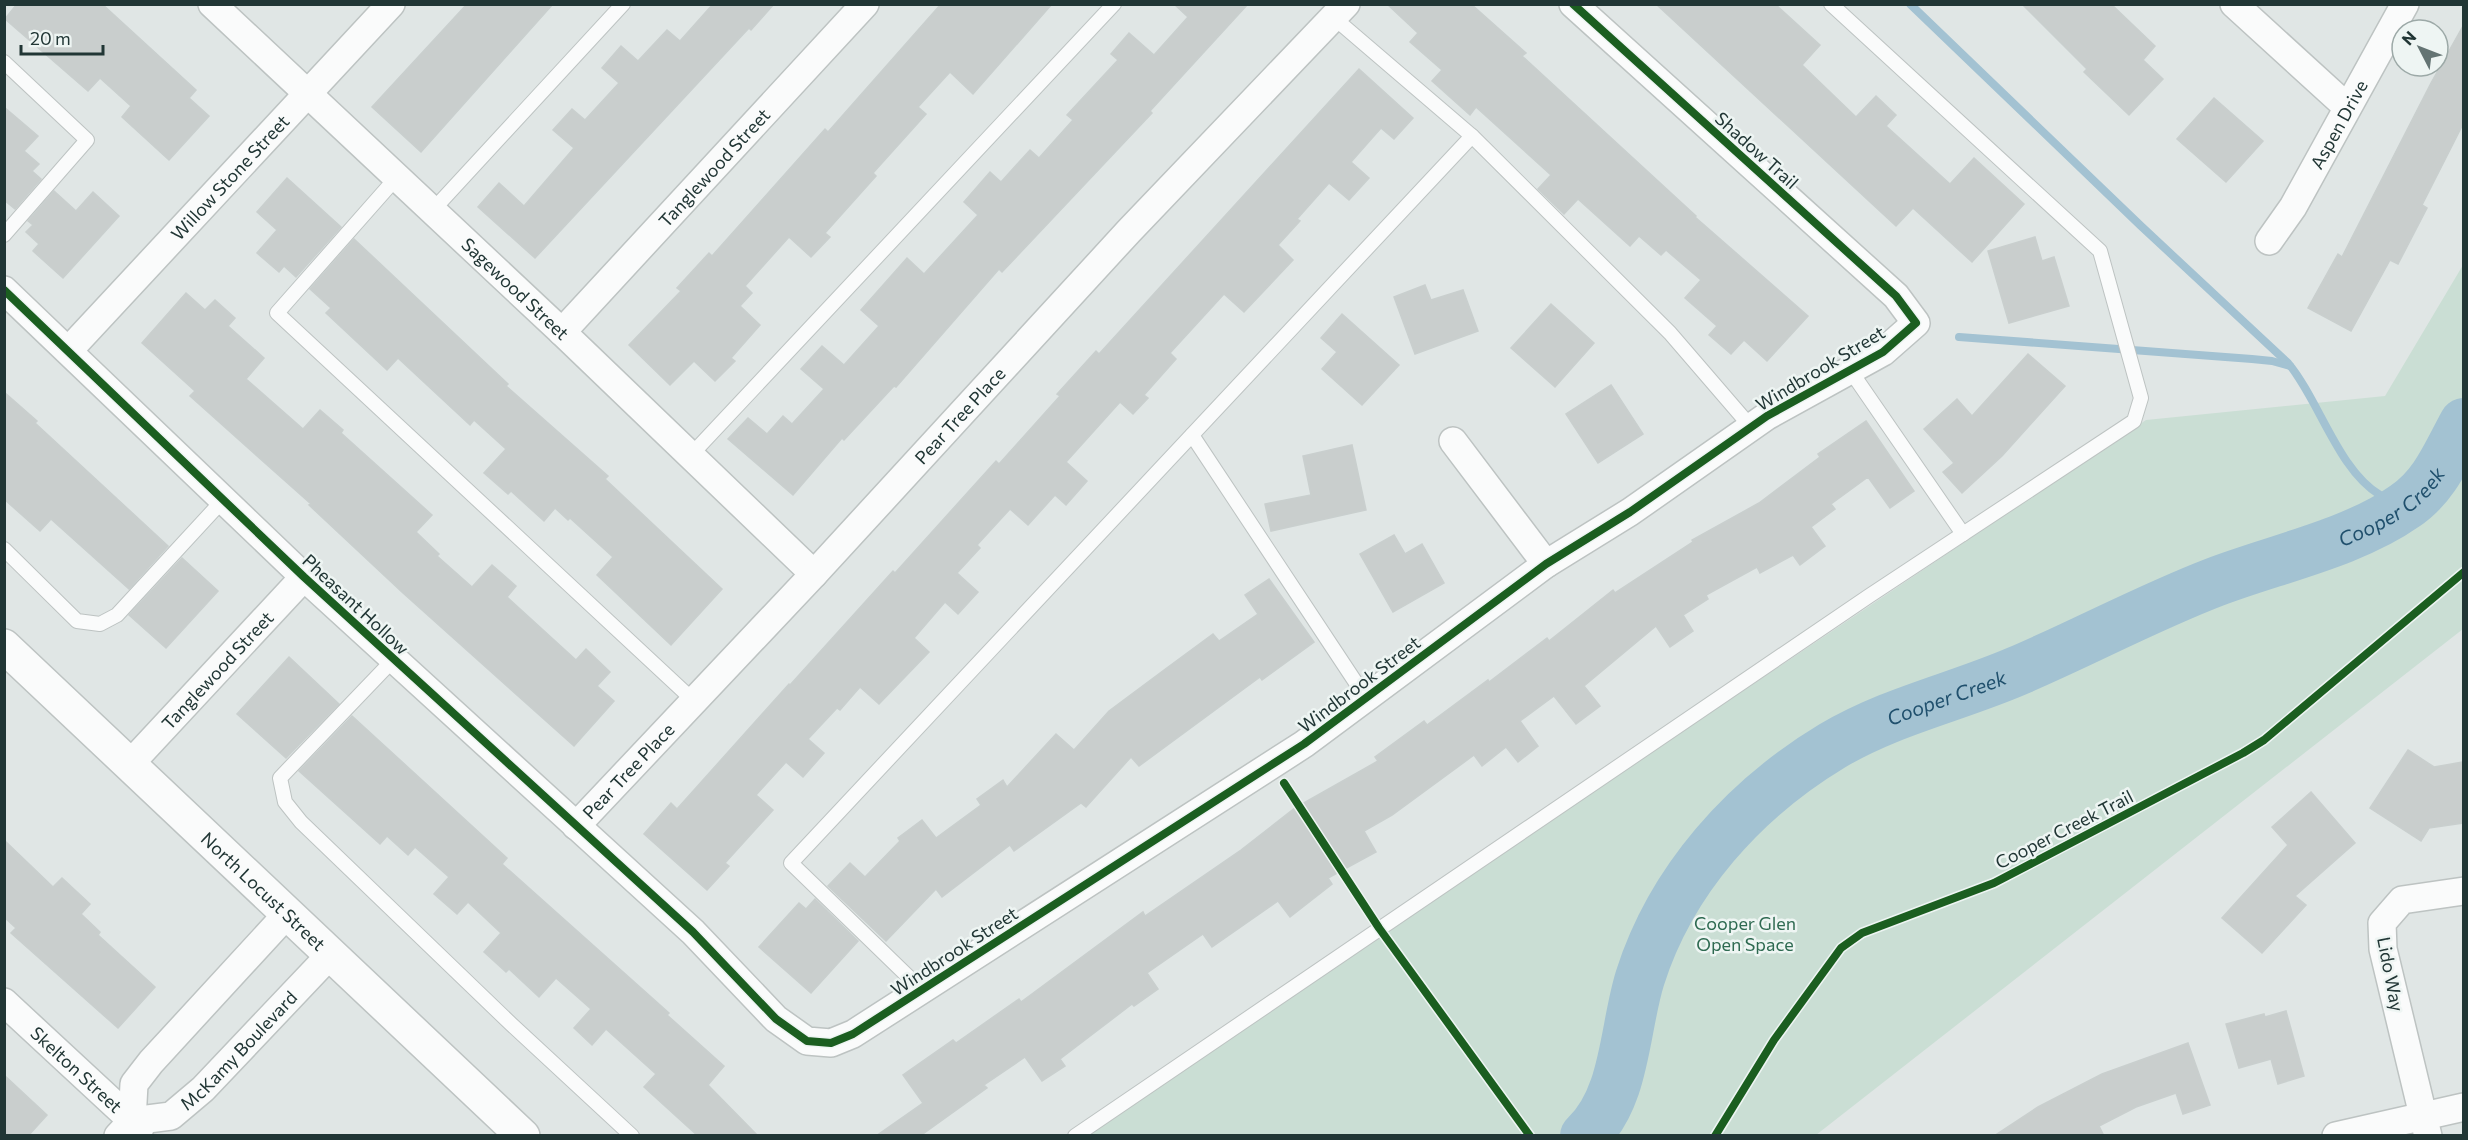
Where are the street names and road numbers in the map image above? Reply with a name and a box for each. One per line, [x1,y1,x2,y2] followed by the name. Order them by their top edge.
[2305,76,2372,173] street label: Aspen Drive
[654,104,774,231] street label: Tanglewood Street
[1711,107,1803,193] street label: Shadow Trail
[166,110,293,244] street label: Willow Stone Street
[457,233,574,344] street label: Sagewood Street
[1751,321,1889,415] street label: Windbrook Street
[910,362,1010,468] street label: Pear Tree Place
[298,549,414,659] street label: Pheasant Hollow
[157,607,278,734] street label: Tanglewood Street
[1294,631,1424,737] street label: Windbrook Street
[578,718,679,823] street label: Pear Tree Place
[1991,785,2137,873] street label: Cooper Creek Trail
[197,827,330,955] street label: North Locust Street
[886,902,1022,1000] street label: Windbrook Street
[2373,935,2409,1013] street label: Lido Way
[176,986,301,1115] street label: McKamy Boulevard
[26,1022,127,1117] street label: Skelton Street

